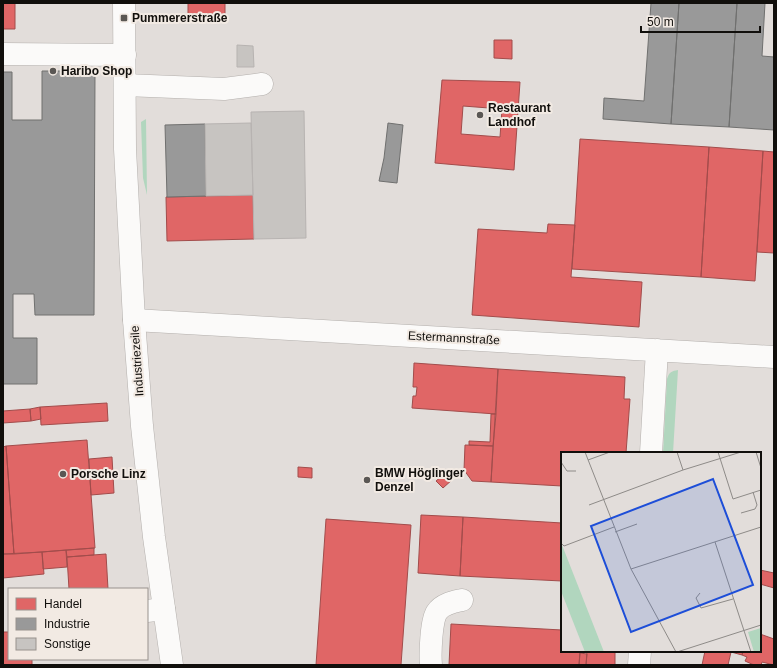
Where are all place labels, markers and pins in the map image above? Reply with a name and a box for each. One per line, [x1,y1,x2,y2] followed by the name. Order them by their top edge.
[132,11,228,25] place label: Pummererstraße
[119,13,129,23] marker: Pummererstraße
[61,64,132,78] place label: Haribo Shop
[48,66,58,76] marker: Haribo Shop
[488,101,551,129] place label: Restaurant Landhof
[475,110,485,120] marker: Restaurant Landhof
[375,466,465,494] place label: BMW Höglinger Denzel
[71,467,146,481] place label: Porsche Linz
[58,469,68,479] marker: Porsche Linz
[362,475,372,485] marker: BMW Höglinger Denzel

